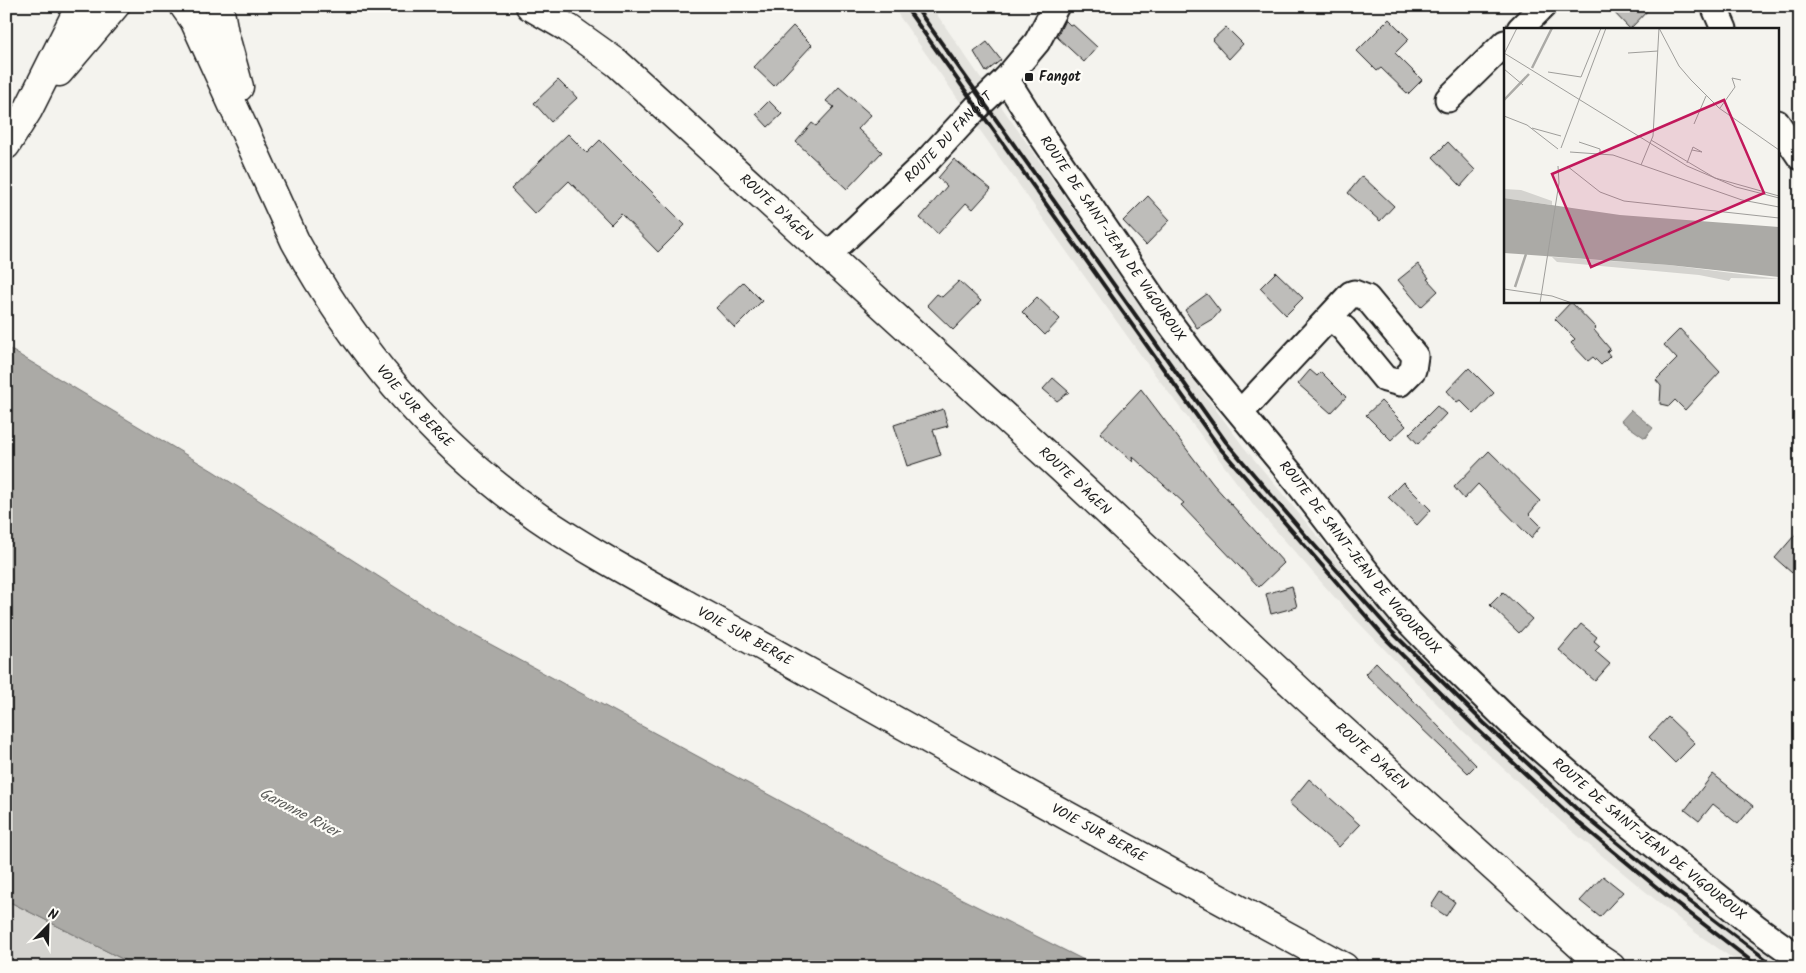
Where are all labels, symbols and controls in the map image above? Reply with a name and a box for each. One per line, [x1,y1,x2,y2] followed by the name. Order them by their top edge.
[1504,28,1778,302] inset map
[1039,66,1082,88] place label: Fangot
[1023,71,1035,83] marker: Fangot
[899,85,999,188] street label: ROUTE DU FANGOT
[1034,131,1191,347] street label: ROUTE DE SAINT-JEAN DE VIGOUROUX
[734,169,818,247] street label: ROUTE D'AGEN
[371,360,459,454] street label: VOIE SUR BERGE
[1033,442,1116,521] street label: ROUTE D'AGEN
[1273,456,1446,660] street label: ROUTE DE SAINT-JEAN DE VIGOUROUX
[693,601,797,672] street label: VOIE SUR BERGE
[1330,717,1414,796] street label: ROUTE D'AGEN
[1547,753,1751,926] street label: ROUTE DE SAINT-JEAN DE VIGOUROUX
[255,782,346,845] water label: Garonne River
[1047,798,1151,869] street label: VOIE SUR BERGE
[22,900,72,950] north arrow
[44,903,61,927] text: N

